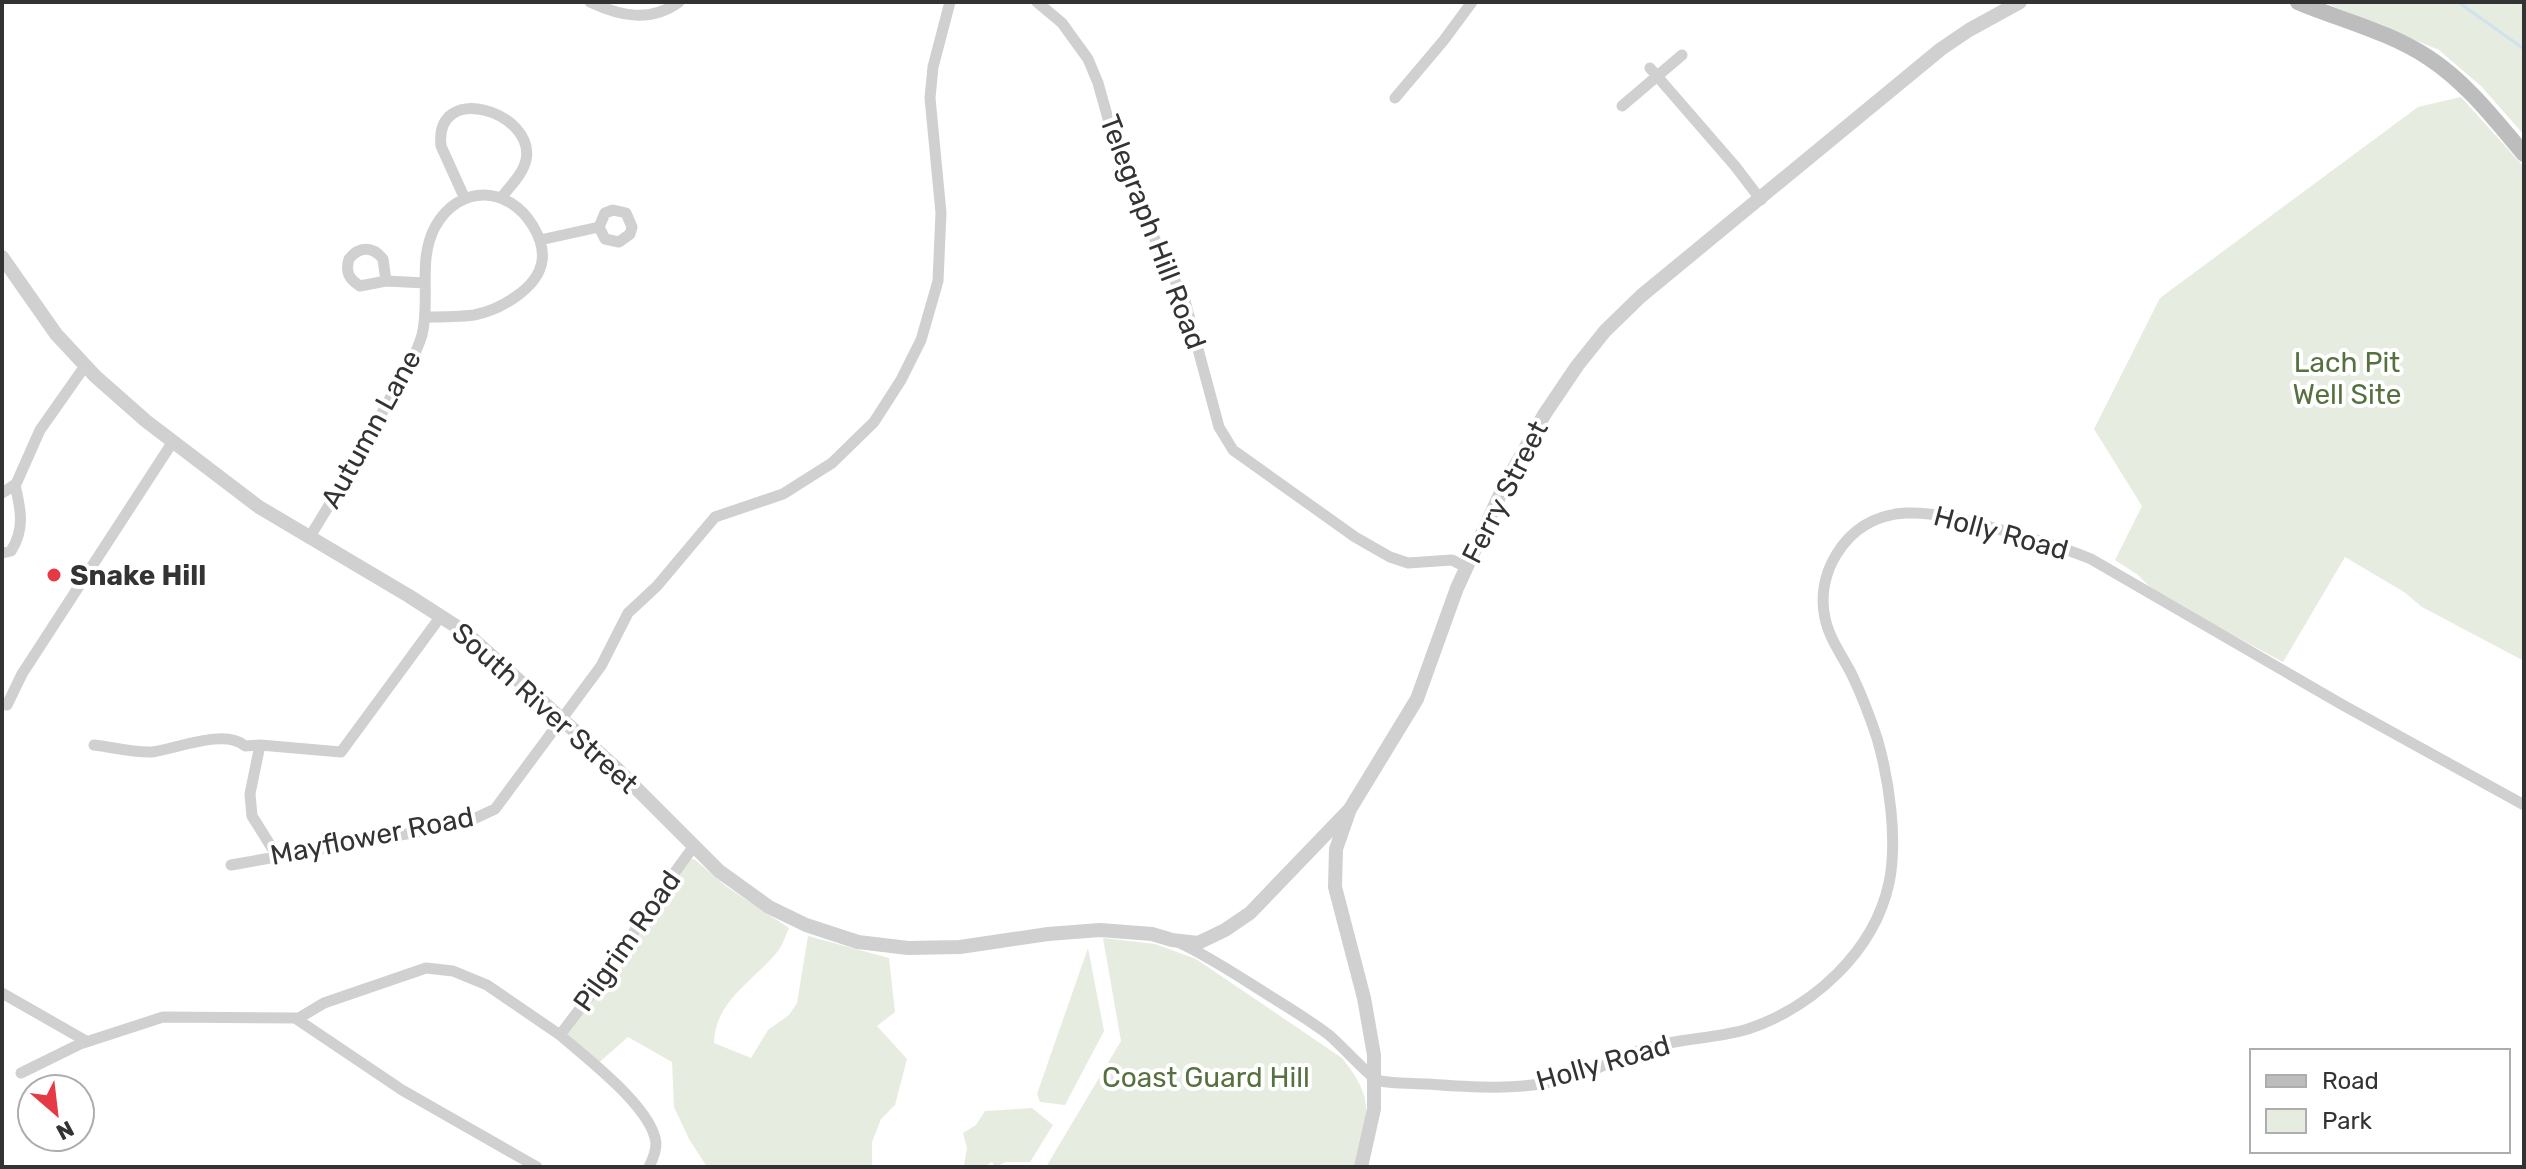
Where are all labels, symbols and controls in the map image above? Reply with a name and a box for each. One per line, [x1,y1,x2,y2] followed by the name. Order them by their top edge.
[1093,110,1213,354] street label: Telegraph Hill Road
[314,344,428,514] street label: Autumn Lane
[2293,346,2401,411] park label: Lach Pit Well Site
[1455,415,1555,569] street label: Ferry Street
[1930,499,2072,567] street label: Holly Road
[70,559,206,592] place label: Snake Hill
[45,566,63,584] marker: Snake Hill
[445,616,645,800] street label: South River Street
[268,800,476,872] street label: Mayflower Road
[567,864,687,1018] street label: Pilgrim Road
[1532,1028,1674,1098] street label: Holly Road
[2250,1049,2510,1153] legend
[1102,1061,1310,1094] park label: Coast Guard Hill
[2322,1067,2379,1095] text: Road
[16,1073,96,1153] north arrow
[2322,1107,2373,1135] text: Park
[52,1115,78,1146] text: N

